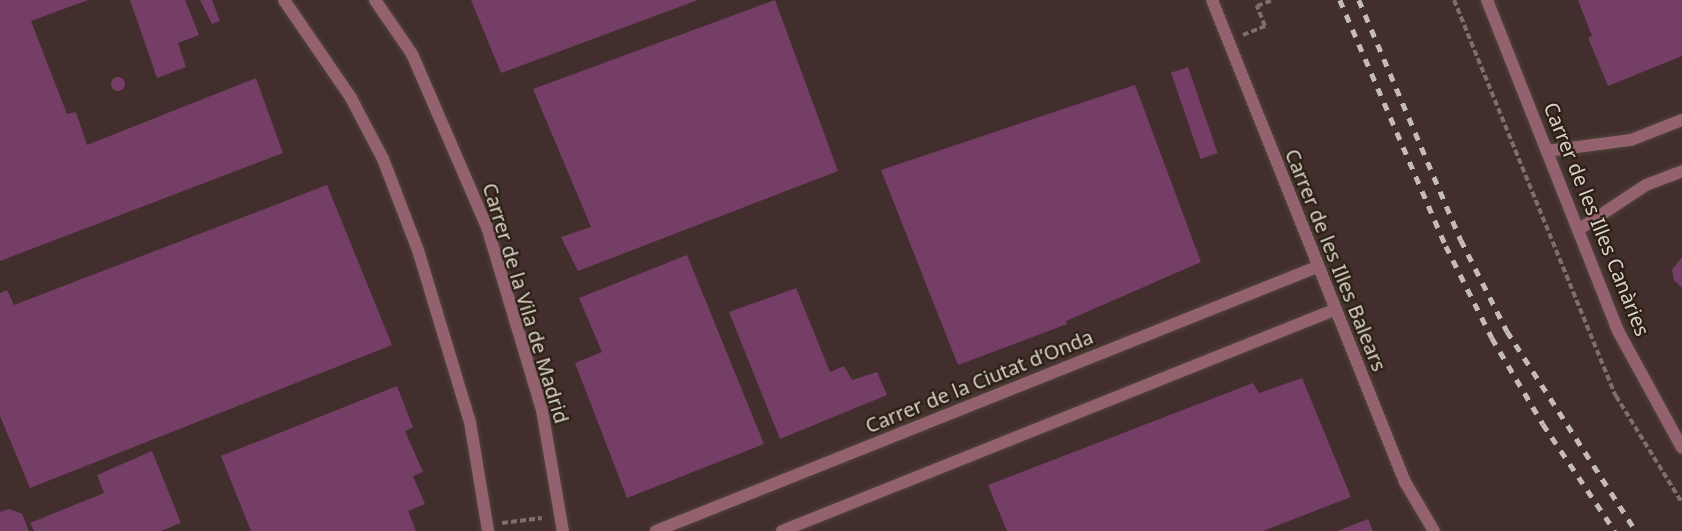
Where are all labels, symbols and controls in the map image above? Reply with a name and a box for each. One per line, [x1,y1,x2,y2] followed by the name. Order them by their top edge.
[1539,99,1655,339] street label: Carrer de les Illes Canàries
[1280,145,1392,375] street label: Carrer de les Illes Balears
[478,180,574,426] street label: Carrer de la Vila de Madrid
[862,324,1096,438] street label: Carrer de la Ciutat d’Onda

